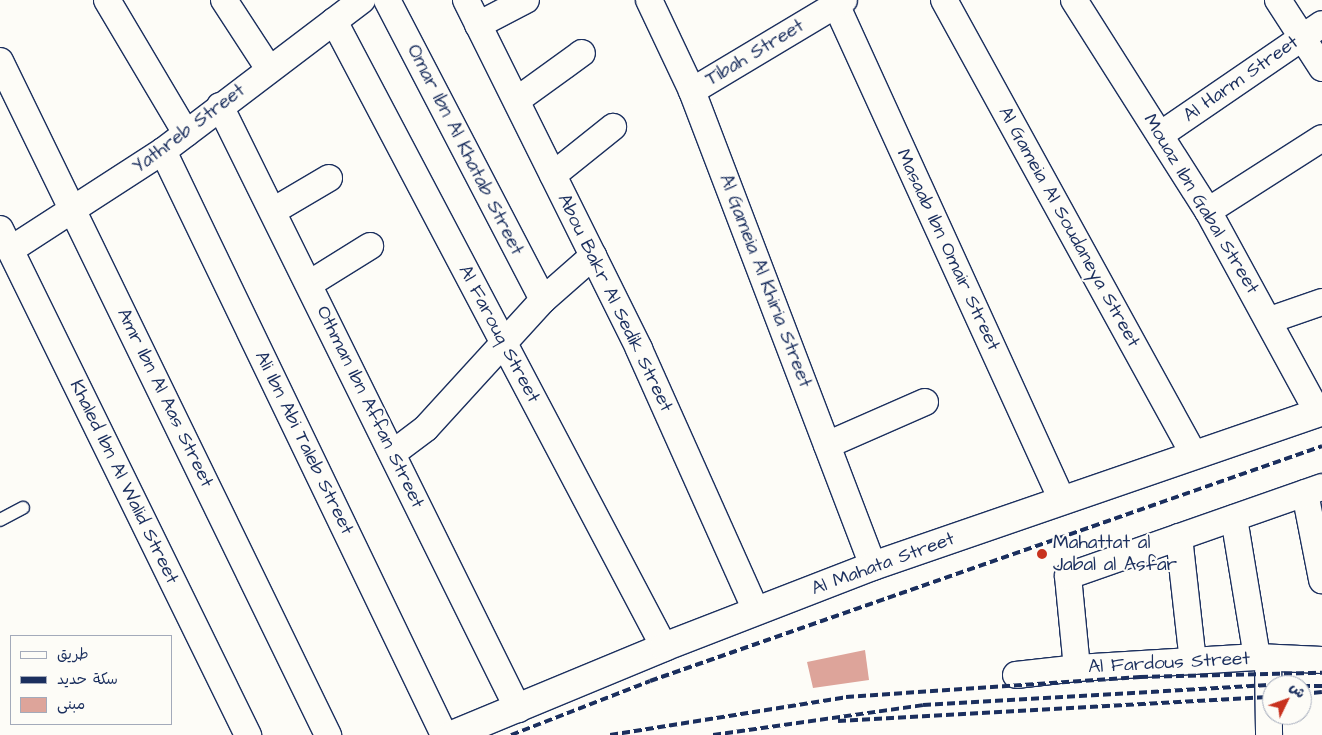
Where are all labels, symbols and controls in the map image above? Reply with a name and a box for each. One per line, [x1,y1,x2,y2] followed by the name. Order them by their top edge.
[702,15,808,91] street label: Tibah Street
[1179,31,1303,127] street label: Al Harm Street
[402,41,528,259] street label: Omar Ibn Al Khatab Street
[128,79,250,179] street label: Yathreb Street
[993,103,1145,351] street label: Al Gameia Al Soudaneya Street
[1138,110,1264,298] street label: Mouaz Ibn Gabal Street
[891,146,1005,354] street label: Masaab Ibn Omair Street
[714,171,816,391] street label: Al Gameia Al Khiria Street
[552,190,678,416] street label: Abou Bakr Al Sedik Street
[453,261,545,407] street label: Al Farouq Street
[311,302,429,512] street label: Othman Ibn Affan Street
[112,305,218,491] street label: Amr Ibn Al Aas Street
[250,348,358,538] street label: Ali Ibn Abi Taleb Street
[65,376,183,588] street label: Khaled Ibn Al Walid Street
[808,528,958,600] street label: Al Mahata Street
[1053,532,1177,576] place label: Mahattat al Jabal al Asfar
[1035,547,1049,561] marker: Mahattat al Jabal al Asfar
[10,635,172,725] legend
[57,644,89,665] text: طريق
[1088,647,1250,679] street label: Al Fardous Street
[57,669,118,690] text: سكة حديد
[1262,675,1312,725] north arrow
[1285,678,1310,703] text: ش
[57,694,85,715] text: مبنى

